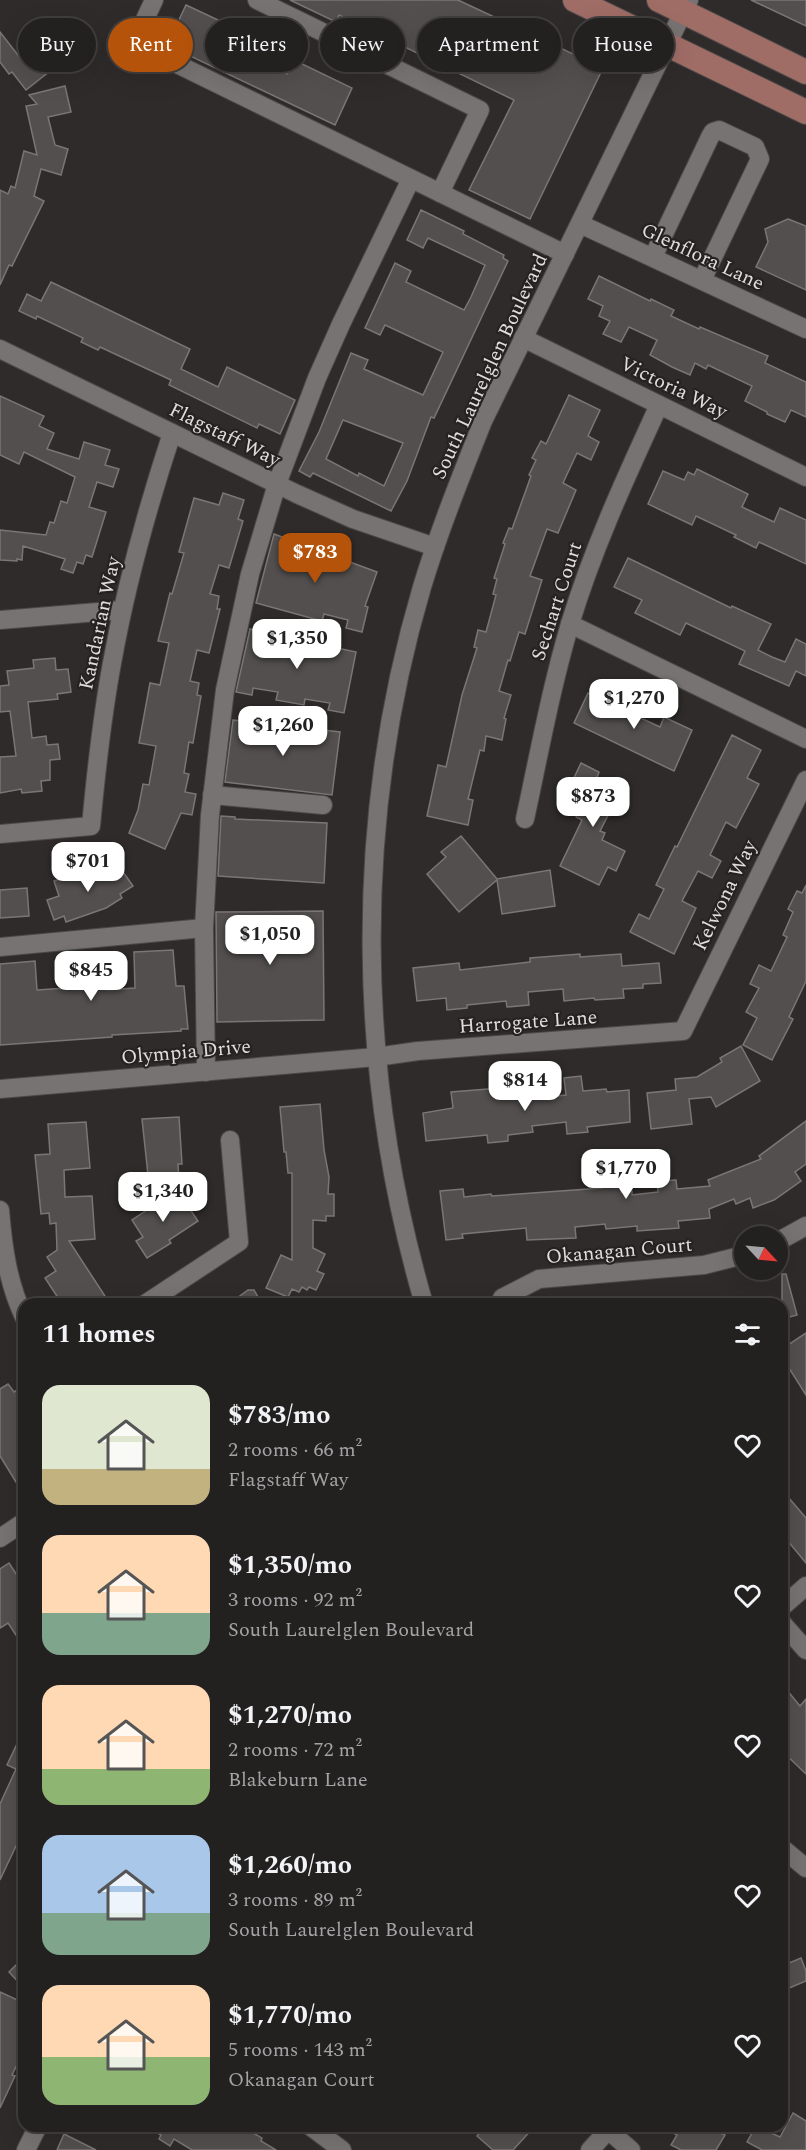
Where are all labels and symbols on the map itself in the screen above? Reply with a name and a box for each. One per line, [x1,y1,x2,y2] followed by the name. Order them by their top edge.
[636,215,769,299] street label: Glenflora Lane
[424,248,556,484] street label: South Laurelglen Boulevard
[615,349,734,427] street label: Victoria Way
[164,395,287,475] street label: Flagstaff Way
[279,533,351,584] pin: $783
[524,538,590,665] street label: Sechart Court
[71,552,129,693] street label: Kandarian Way
[248,619,346,670] pin: $1,350
[585,679,683,730] pin: $1,270
[234,706,332,757] pin: $1,260
[557,777,629,828] pin: $873
[685,834,765,956] street label: Kelwona Way
[52,842,124,893] pin: $701
[221,915,319,966] pin: $1,050
[55,951,127,1002] pin: $845
[458,1002,598,1042] street label: Harrogate Lane
[120,1031,252,1073] street label: Olympia Drive
[489,1061,561,1112] pin: $814
[577,1149,675,1200] pin: $1,770
[114,1172,212,1223] pin: $1,340
[734,1226,788,1280] north arrow
[545,1230,693,1272] street label: Okanagan Court

